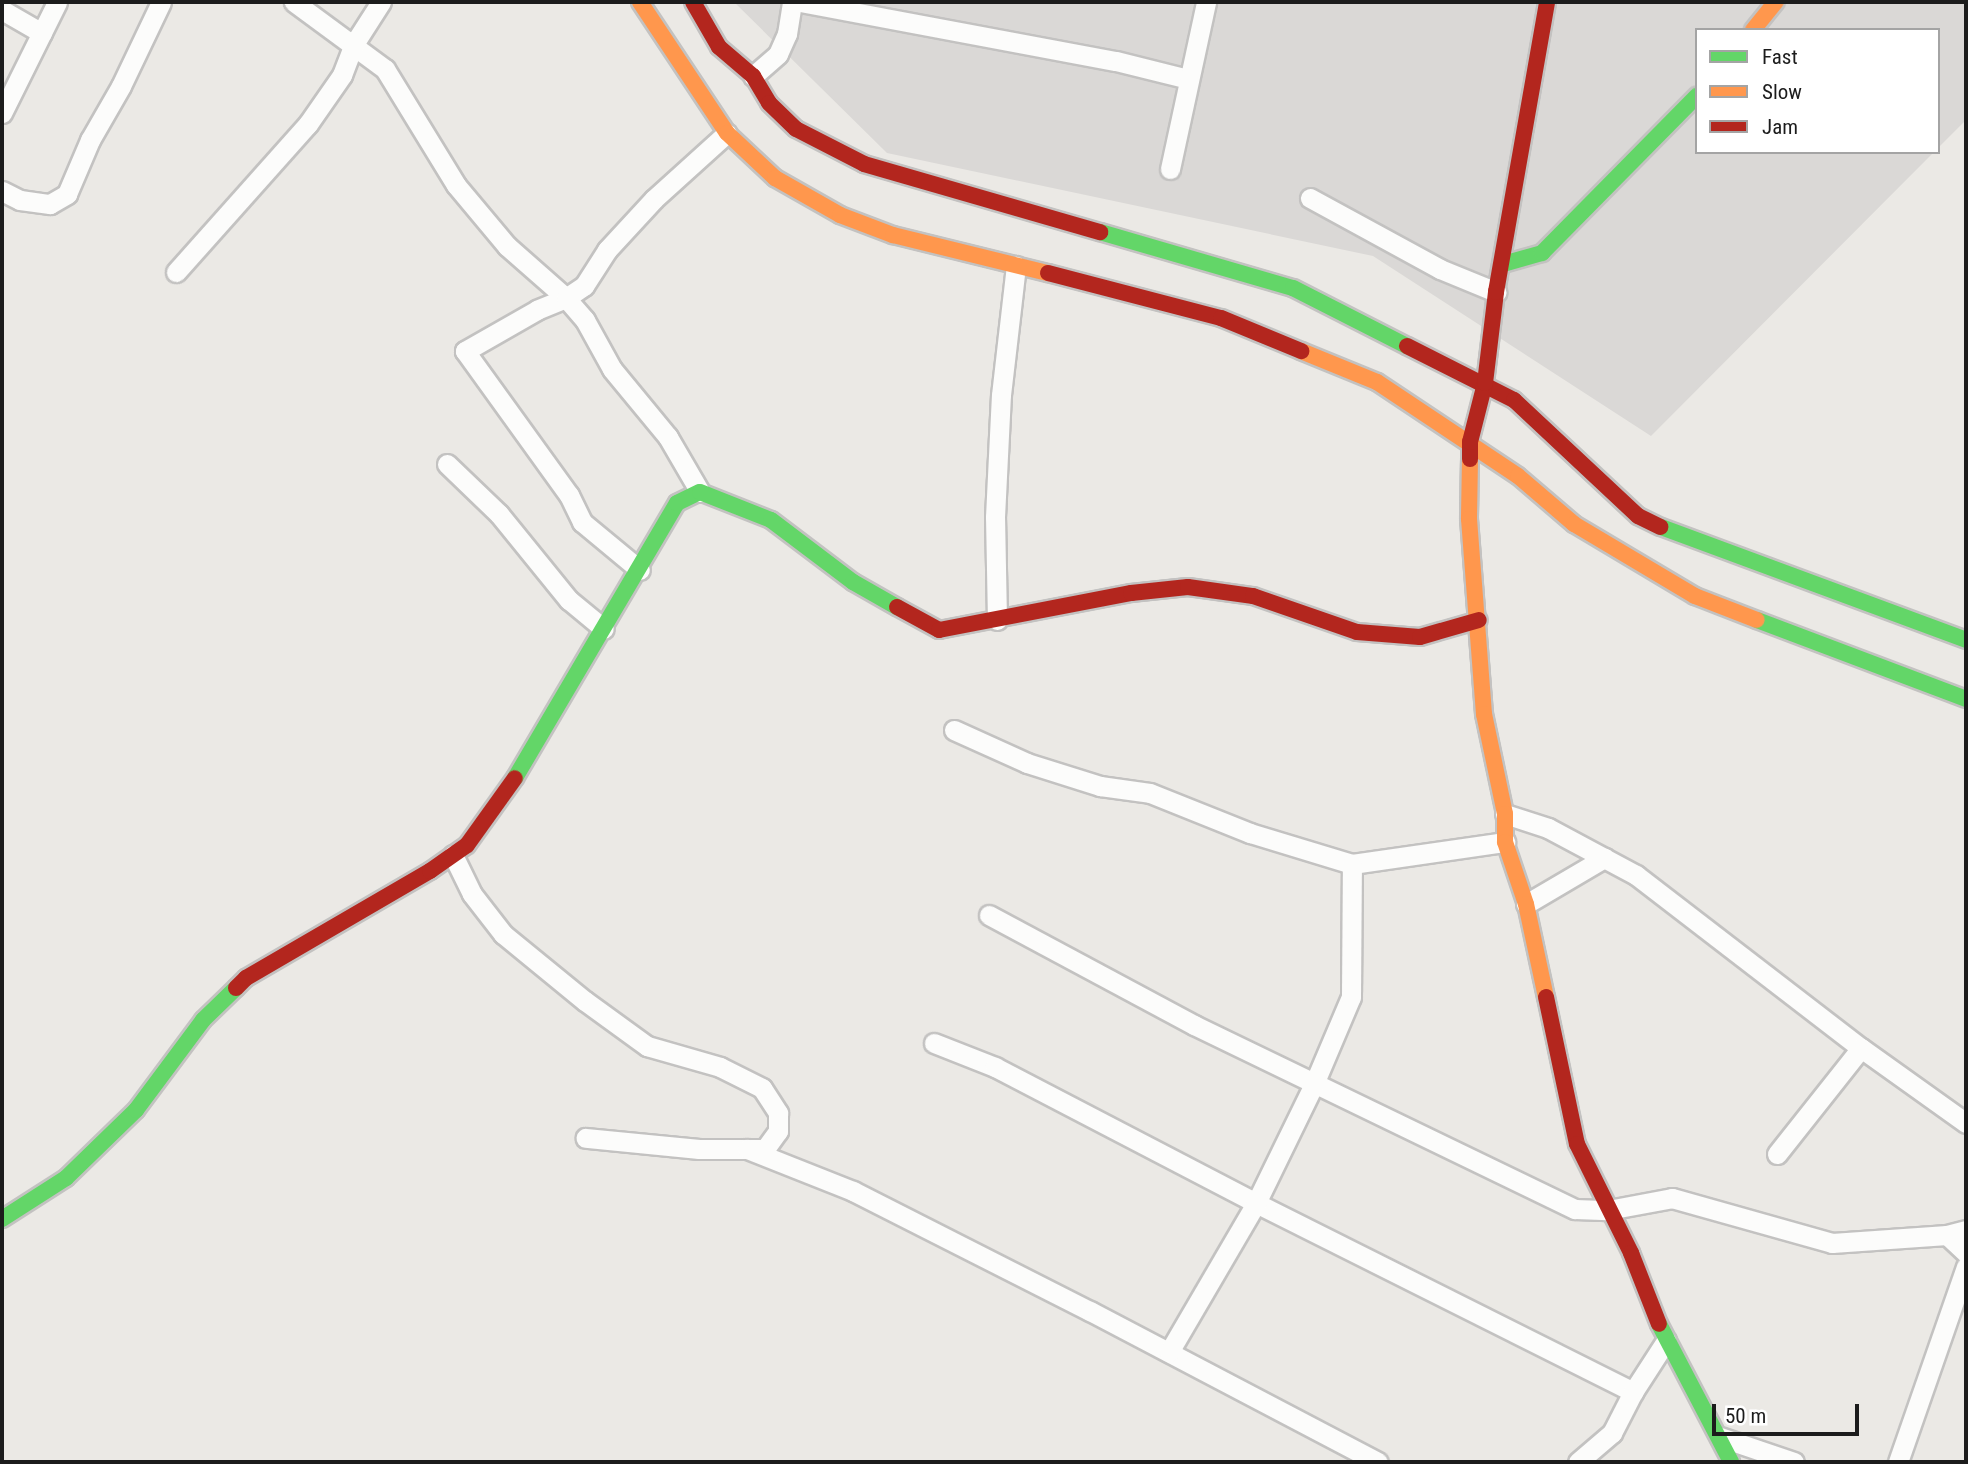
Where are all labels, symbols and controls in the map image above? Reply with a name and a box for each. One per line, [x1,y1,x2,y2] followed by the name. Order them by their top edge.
[1695,28,1940,154] legend
[1762,45,1798,69] text: Fast
[1762,80,1802,104] text: Slow
[1762,115,1798,139] text: Jam
[1716,1390,1863,1434] scale bar
[1725,1404,1766,1428] text: 50 m

